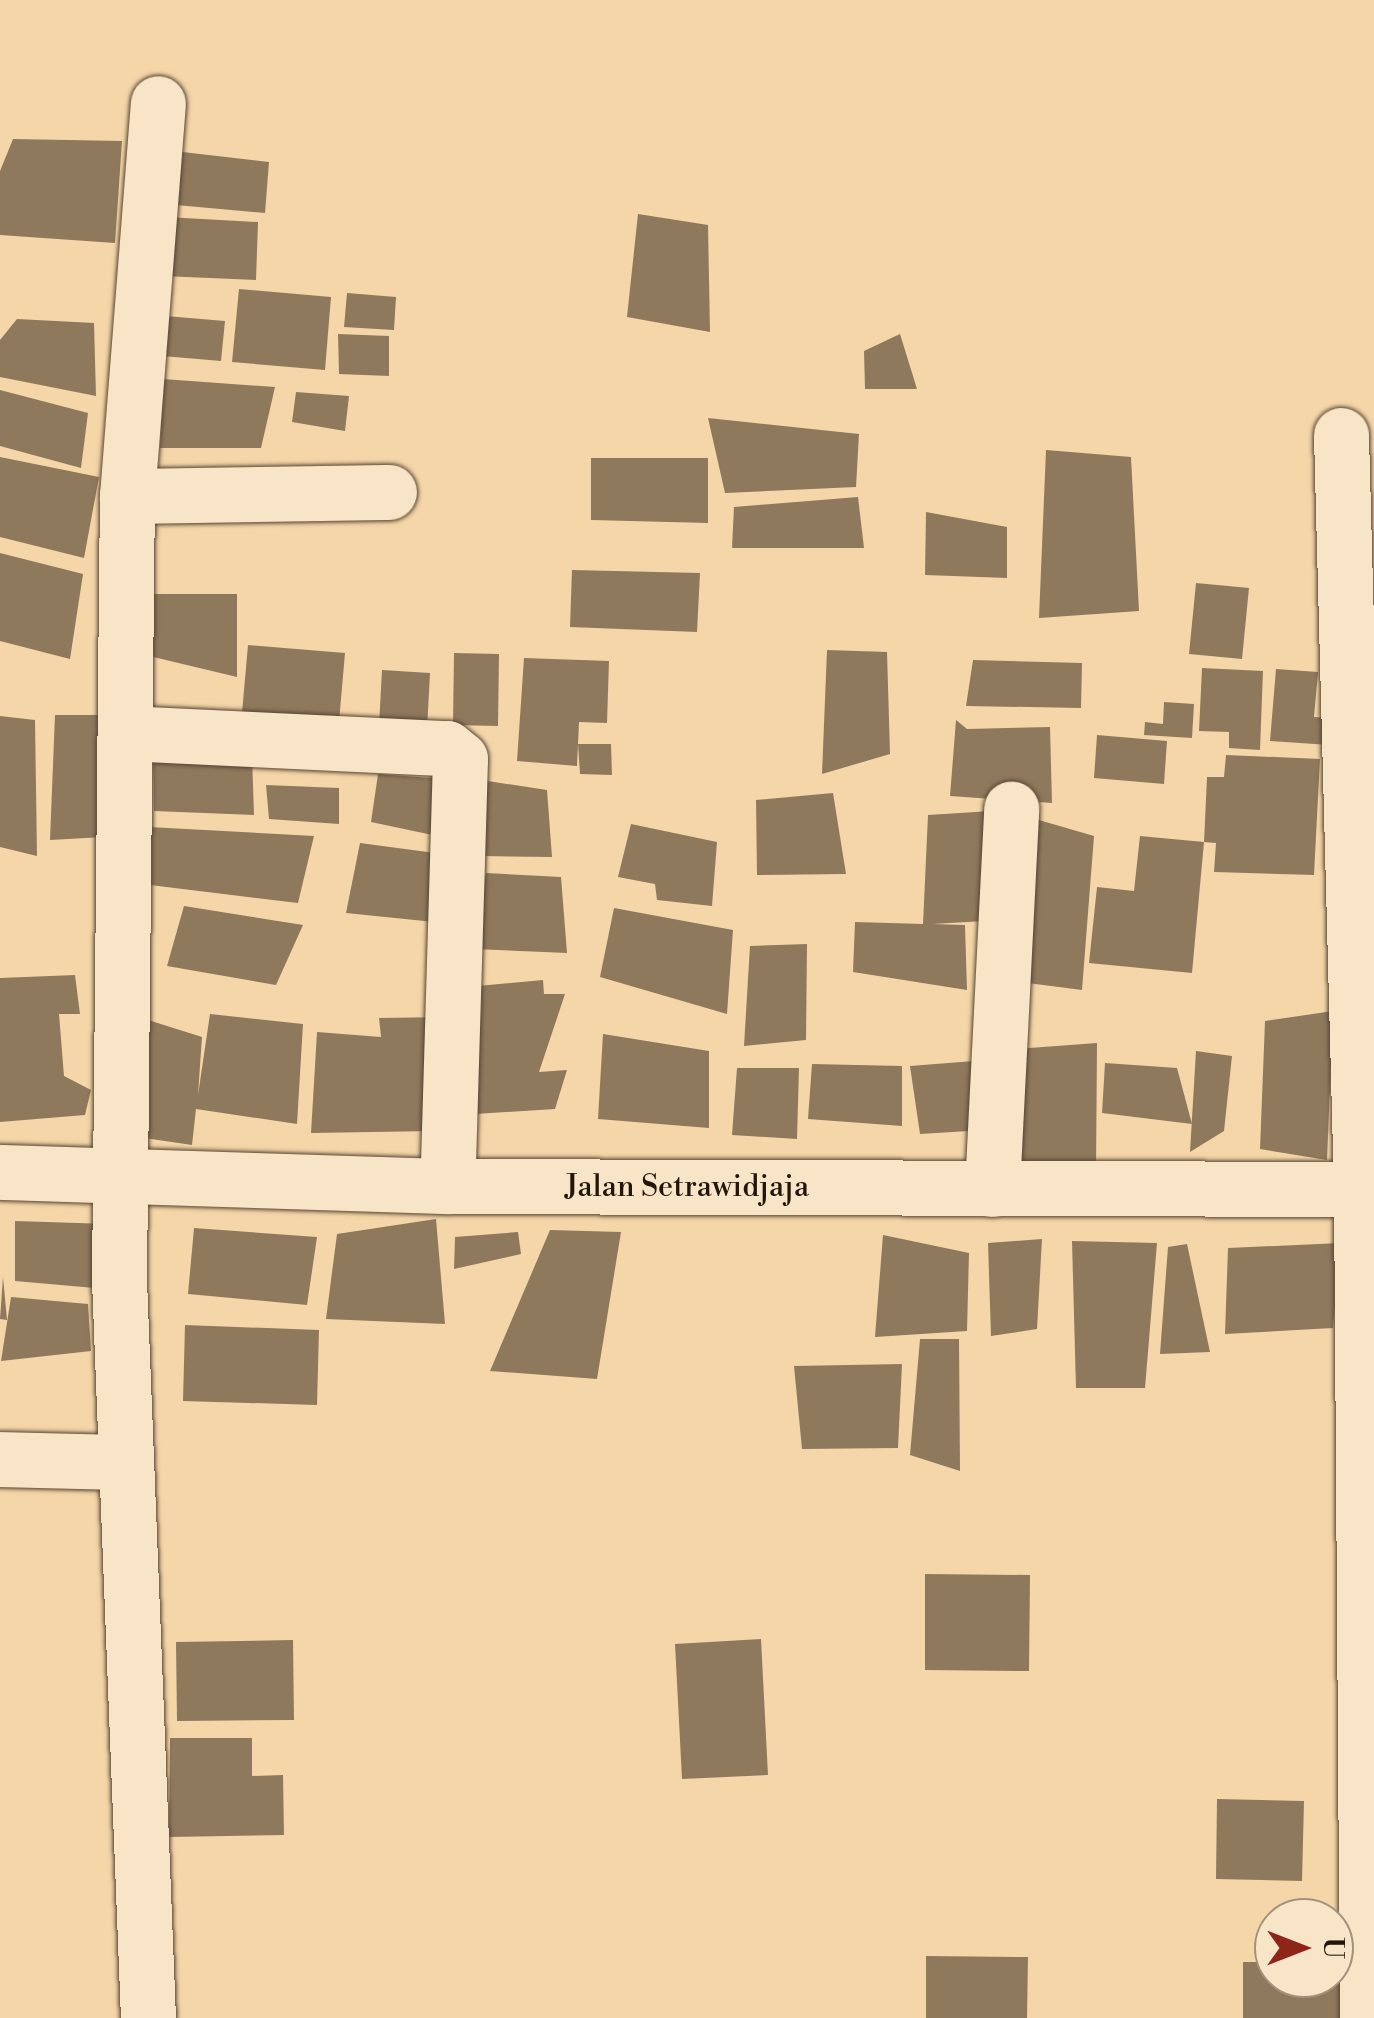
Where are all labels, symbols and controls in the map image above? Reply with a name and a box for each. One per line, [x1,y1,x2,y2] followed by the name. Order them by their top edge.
[565,1169,809,1205] street label: Jalan Setrawidjaja
[1254,1898,1354,1998] north arrow
[1315,1937,1350,1959] text: U

